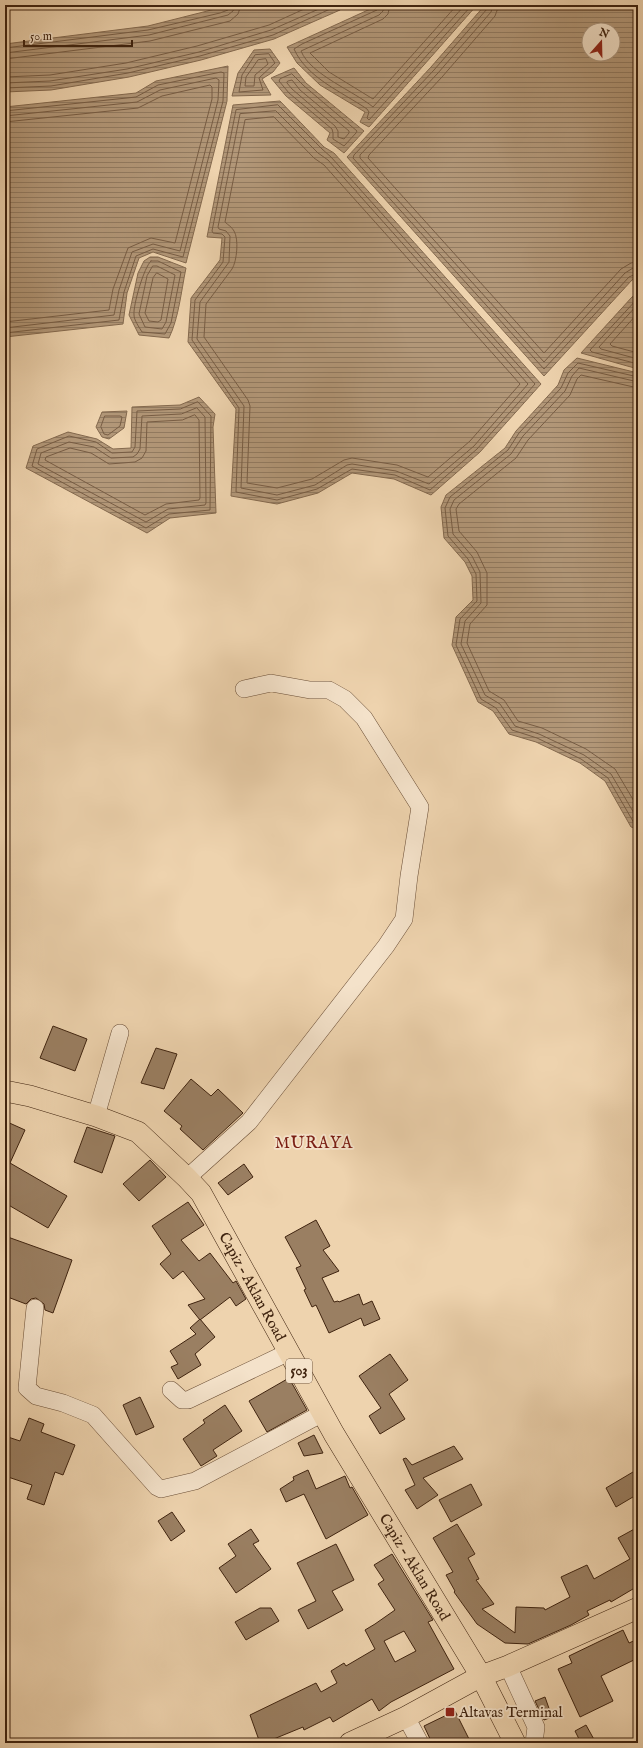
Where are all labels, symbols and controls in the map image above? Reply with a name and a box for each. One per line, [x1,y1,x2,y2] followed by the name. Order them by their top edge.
[24,22,132,48] scale bar
[581,22,621,62] north arrow
[596,25,611,42] text: N
[30,29,52,44] text: 50 m
[275,1134,353,1154] district label: MURAYA
[215,1229,291,1345] street label: Capiz – Aklan Road
[286,1359,312,1383] road number: 503
[375,1510,455,1625] street label: Capiz – Aklan Road
[458,1703,563,1722] place label: Altavas Terminal
[444,1706,456,1718] marker: Altavas Terminal

